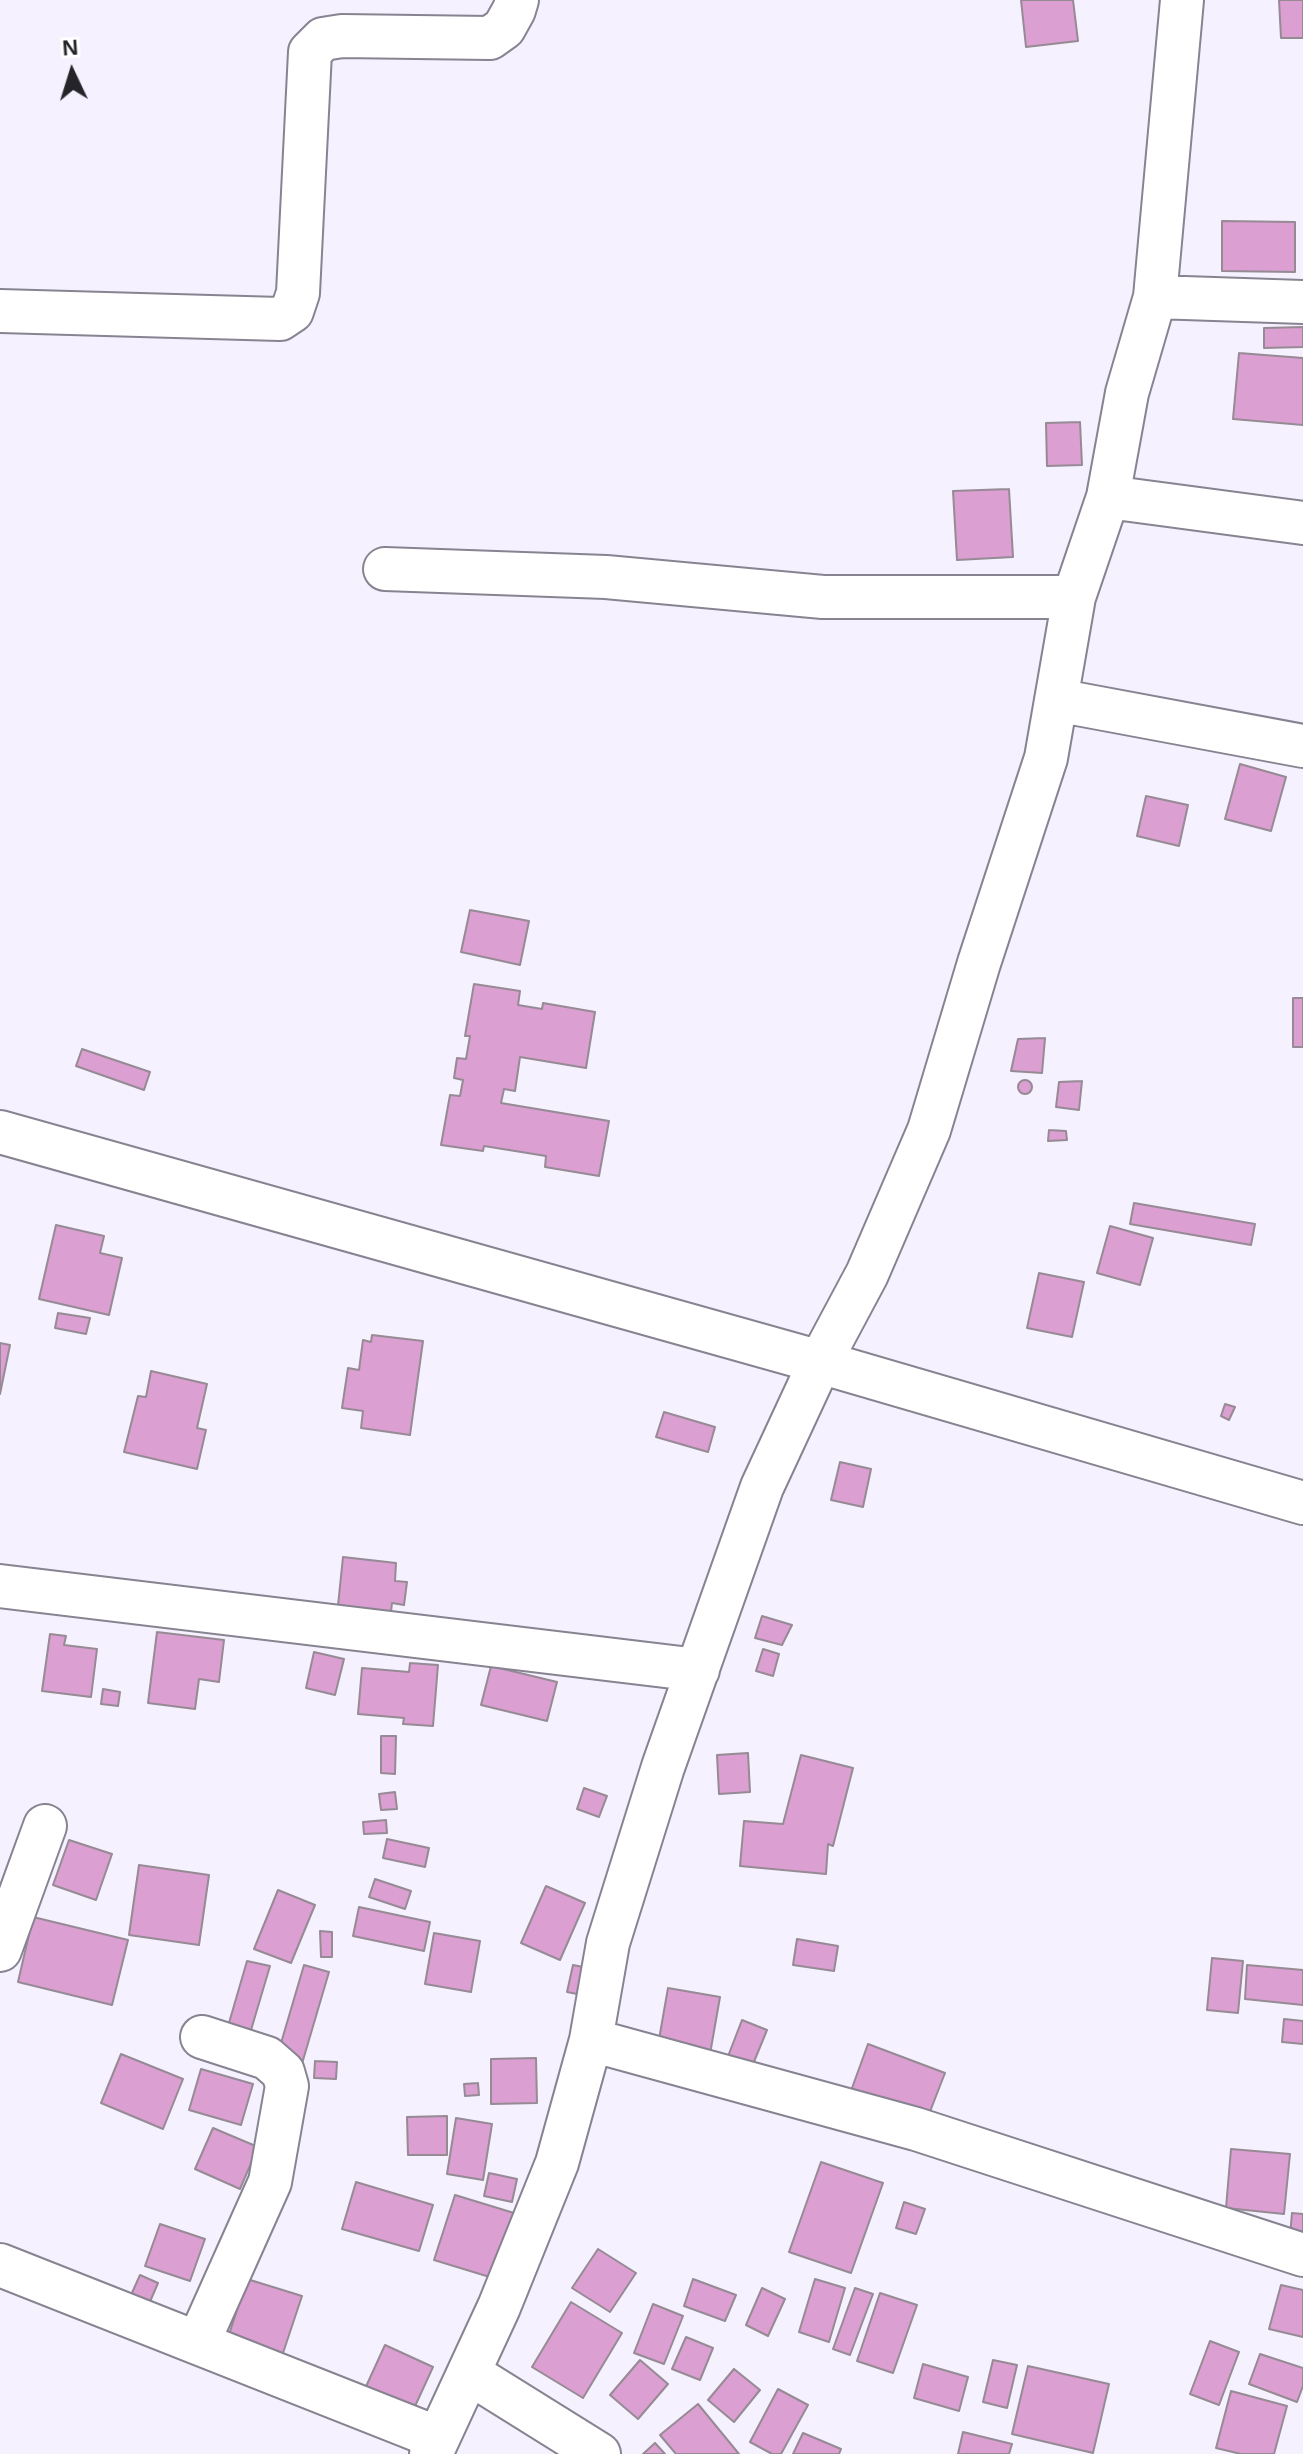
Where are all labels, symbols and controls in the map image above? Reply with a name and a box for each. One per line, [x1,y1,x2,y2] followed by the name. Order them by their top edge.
[32,32,112,112] north arrow
[61,35,79,61] text: N

